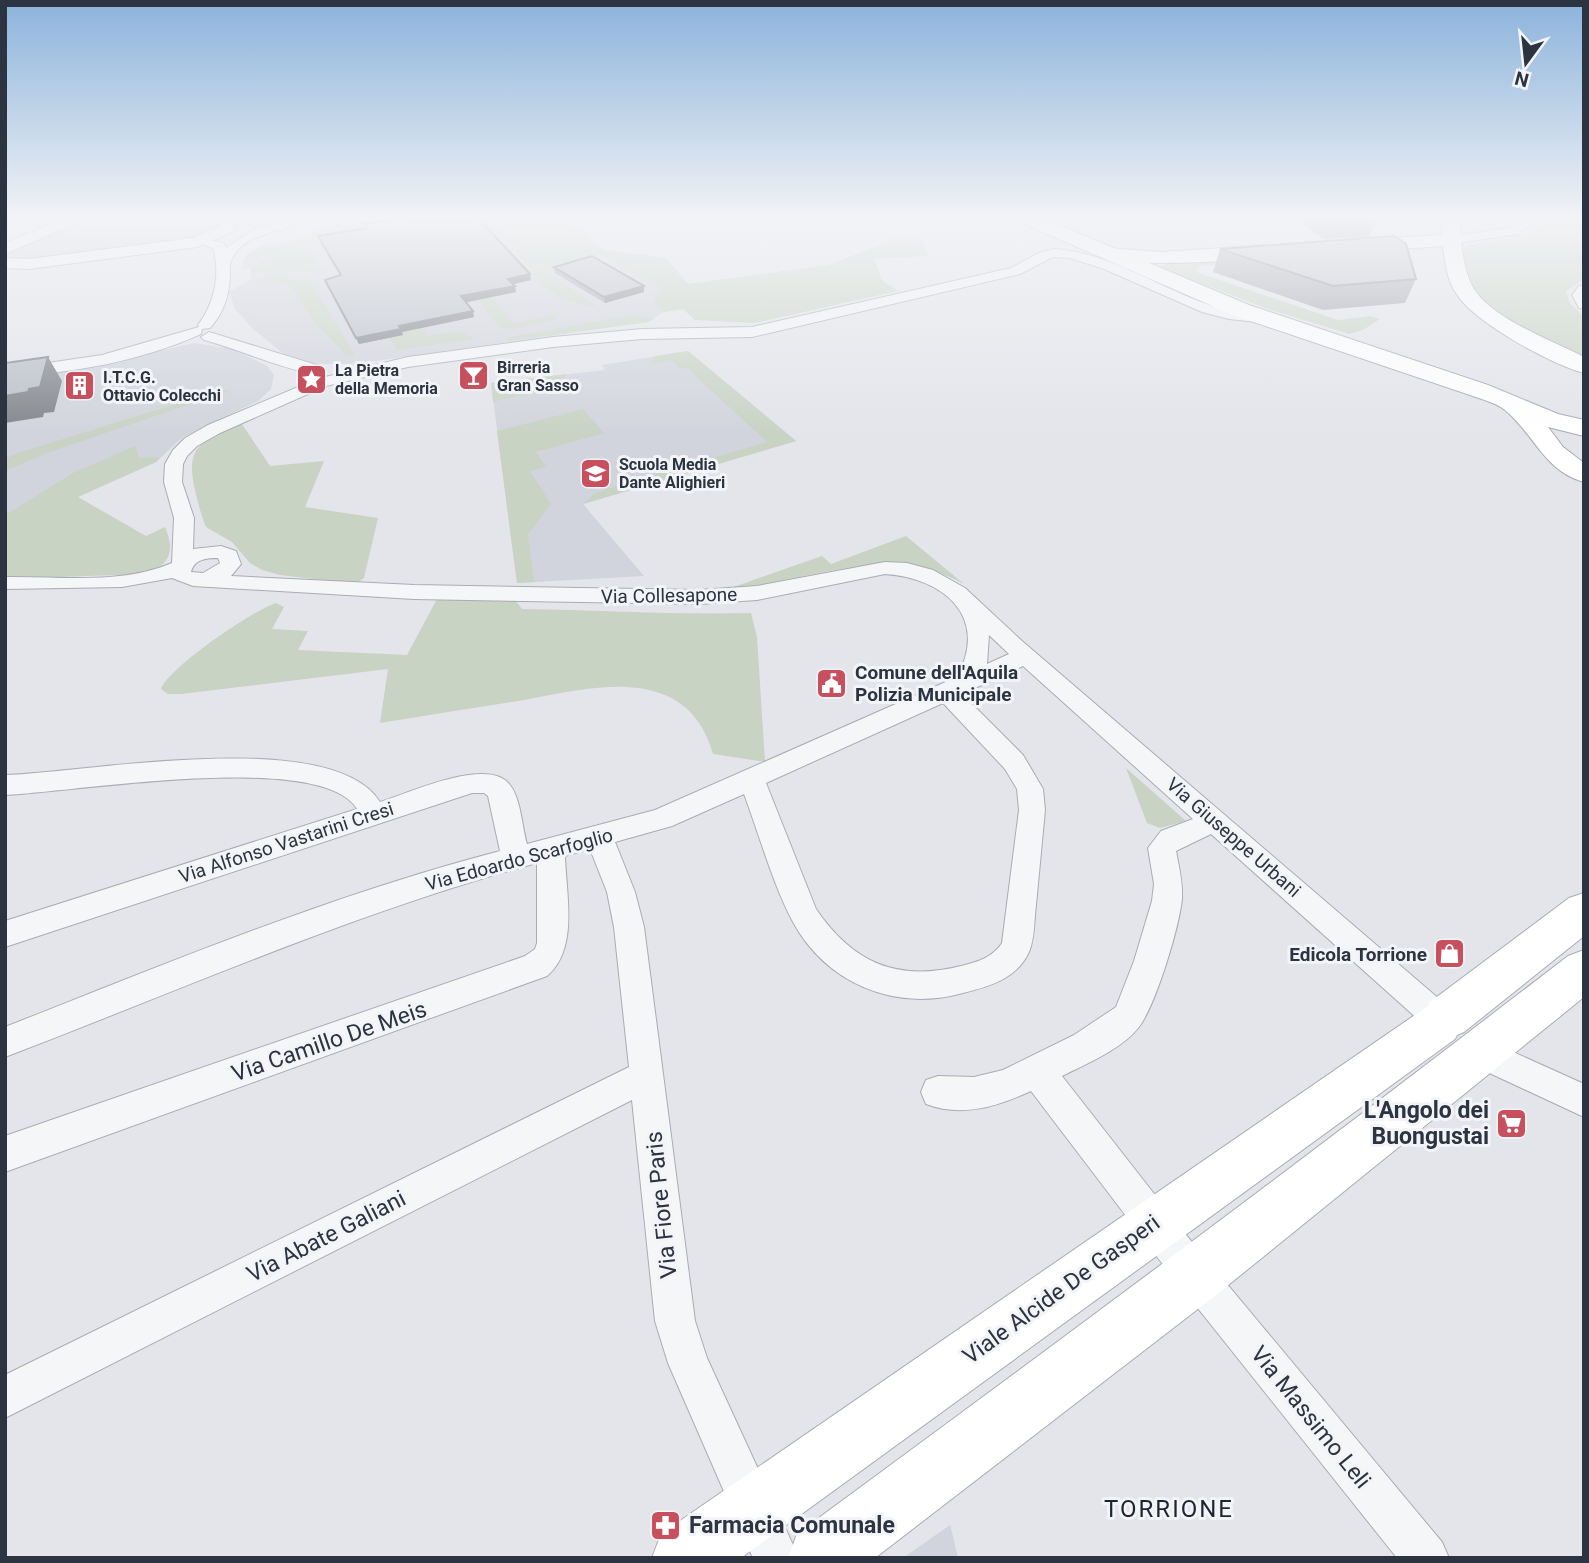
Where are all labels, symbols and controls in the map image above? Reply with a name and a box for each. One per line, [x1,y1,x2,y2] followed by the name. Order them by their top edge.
[1491,28,1561,98] north arrow
[1512,66,1531,92] text: N
[497,358,579,395] place label: Birreria Gran Sasso
[457,359,491,393] bar icon: Birreria Gran Sasso
[335,361,438,398] place label: La Pietra della Memoria
[295,362,329,396] place icon: La Pietra della Memoria
[103,368,221,405] place label: I.T.C.G. Ottavio Colecchi
[63,369,97,403] building icon: I.T.C.G. Ottavio Colecchi
[619,455,725,492] place label: Scuola Media Dante Alighieri
[579,456,613,490] school or university icon: Scuola Media Dante Alighieri
[601,583,737,608] street label: Via Collesapone
[855,661,1018,706] place label: Comune dell'Aquila Polizia Municipale
[815,666,849,700] public building icon: Comune dell'Aquila Polizia Municipale
[1162,773,1306,902] street label: Via Giuseppe Urbani
[176,797,396,888] street label: Via Alfonso Vastarini Cresi
[423,823,615,896] street label: Via Edoardo Scarfoglio
[1433,937,1467,971] shop icon: Edicola Torrione
[1289,943,1427,966] place label: Edicola Torrione
[228,995,430,1088] street label: Via Camillo De Meis
[1364,1097,1489,1150] place label: L'Angolo dei Buongustai
[1495,1106,1529,1140] supermarket icon: L'Angolo dei Buongustai
[640,1130,683,1280] street label: Via Fiore Paris
[242,1185,410,1288] street label: Via Abate Galiani
[958,1209,1165,1370] street label: Viale Alcide De Gasperi
[1245,1341,1376,1494] street label: Via Massimo Leli
[1104,1495,1234,1523] district label: TORRIONE
[649,1508,683,1542] pharmacy icon: Farmacia Comunale
[689,1512,895,1539] place label: Farmacia Comunale

